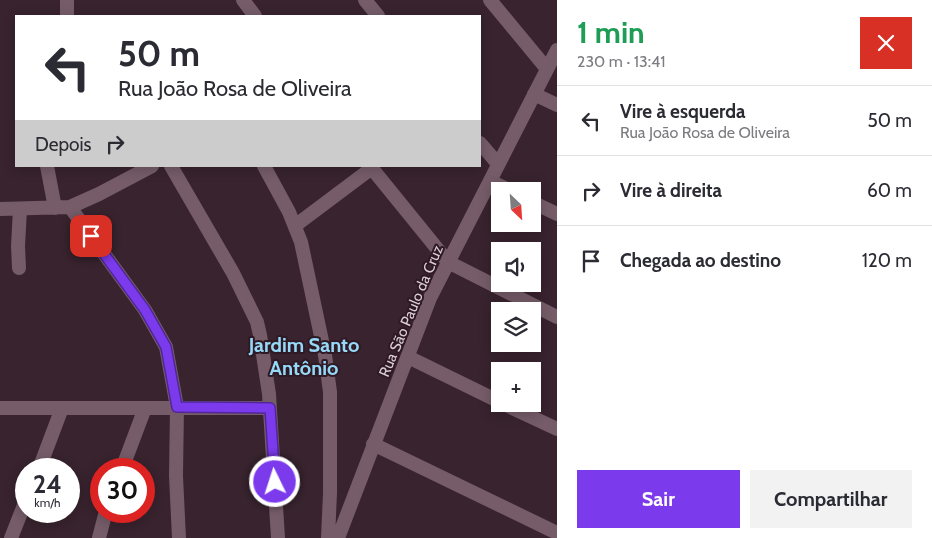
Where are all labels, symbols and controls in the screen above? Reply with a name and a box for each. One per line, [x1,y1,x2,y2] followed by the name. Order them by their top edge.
[577,14,645,51] text: 1 min
[860,17,912,69] button: close
[118,32,200,75] text: 50 m
[35,35,100,100] icon: left
[577,52,666,71] text: 230 m · 13:41
[118,75,352,102] text: Rua João Rosa de Oliveira
[620,100,746,123] text: Vire à esquerda
[577,107,605,135] icon: left
[868,109,912,132] text: 50 m
[620,123,790,142] text: Rua João Rosa de Oliveira
[101,130,129,158] icon: right
[35,133,91,156] text: Depois
[577,177,605,205] icon: right
[620,179,722,202] text: Vire à direita
[867,179,912,202] text: 60 m
[491,182,541,232] north arrow
[491,182,541,412] map controls
[70,215,112,257] pin
[77,222,105,250] icon: arrive
[491,242,541,292] button: sound
[375,243,447,379] street label: Rua São Paulo da Cruz
[577,247,605,275] icon: arrive
[620,249,781,272] text: Chegada ao destino
[862,249,912,272] text: 120 m
[491,302,541,352] button: layers
[248,333,359,380] district label: Jardim Santo Antônio
[491,362,541,412] button: +
[248,455,300,507] position arrow
[90,458,155,523] speed limit sign: 30
[33,469,62,499] text: 24
[577,470,740,528] button: Sair
[750,470,912,528] button: Compartilhar
[34,495,61,510] text: km/h

